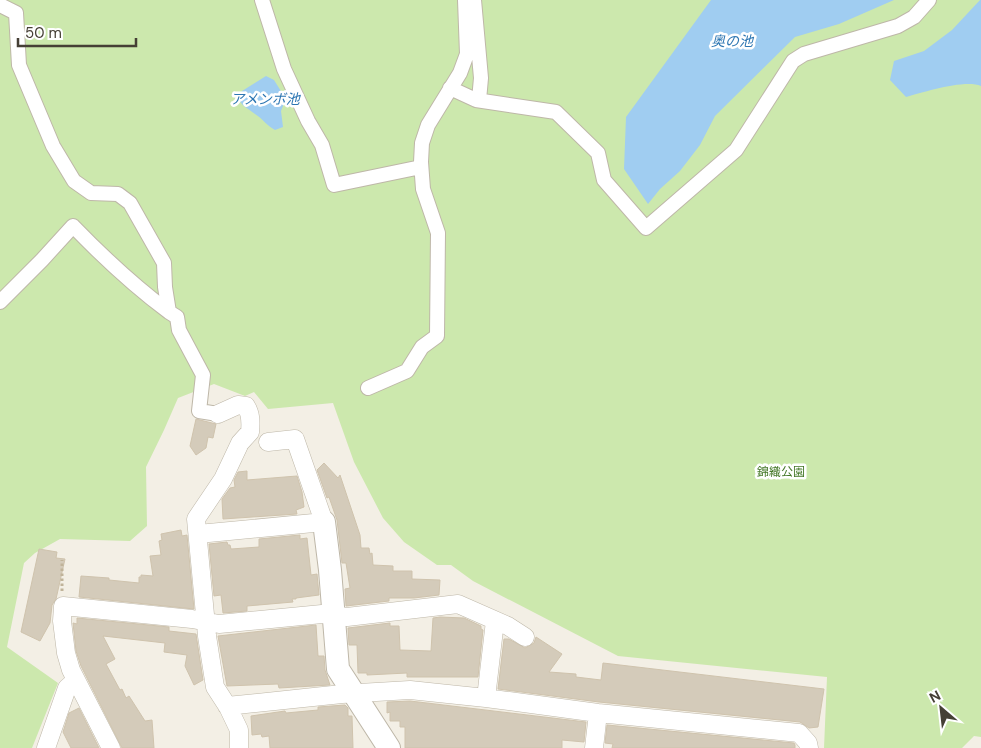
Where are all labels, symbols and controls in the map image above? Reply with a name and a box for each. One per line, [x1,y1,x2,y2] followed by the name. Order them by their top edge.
[18,15,135,47] scale bar
[25,23,62,43] text: 50 m
[711,32,755,50] water label: 奥の池
[230,90,302,108] water label: アメンボ池
[757,464,805,480] park label: 錦織公園
[916,683,966,733] north arrow
[926,686,944,707] text: N

